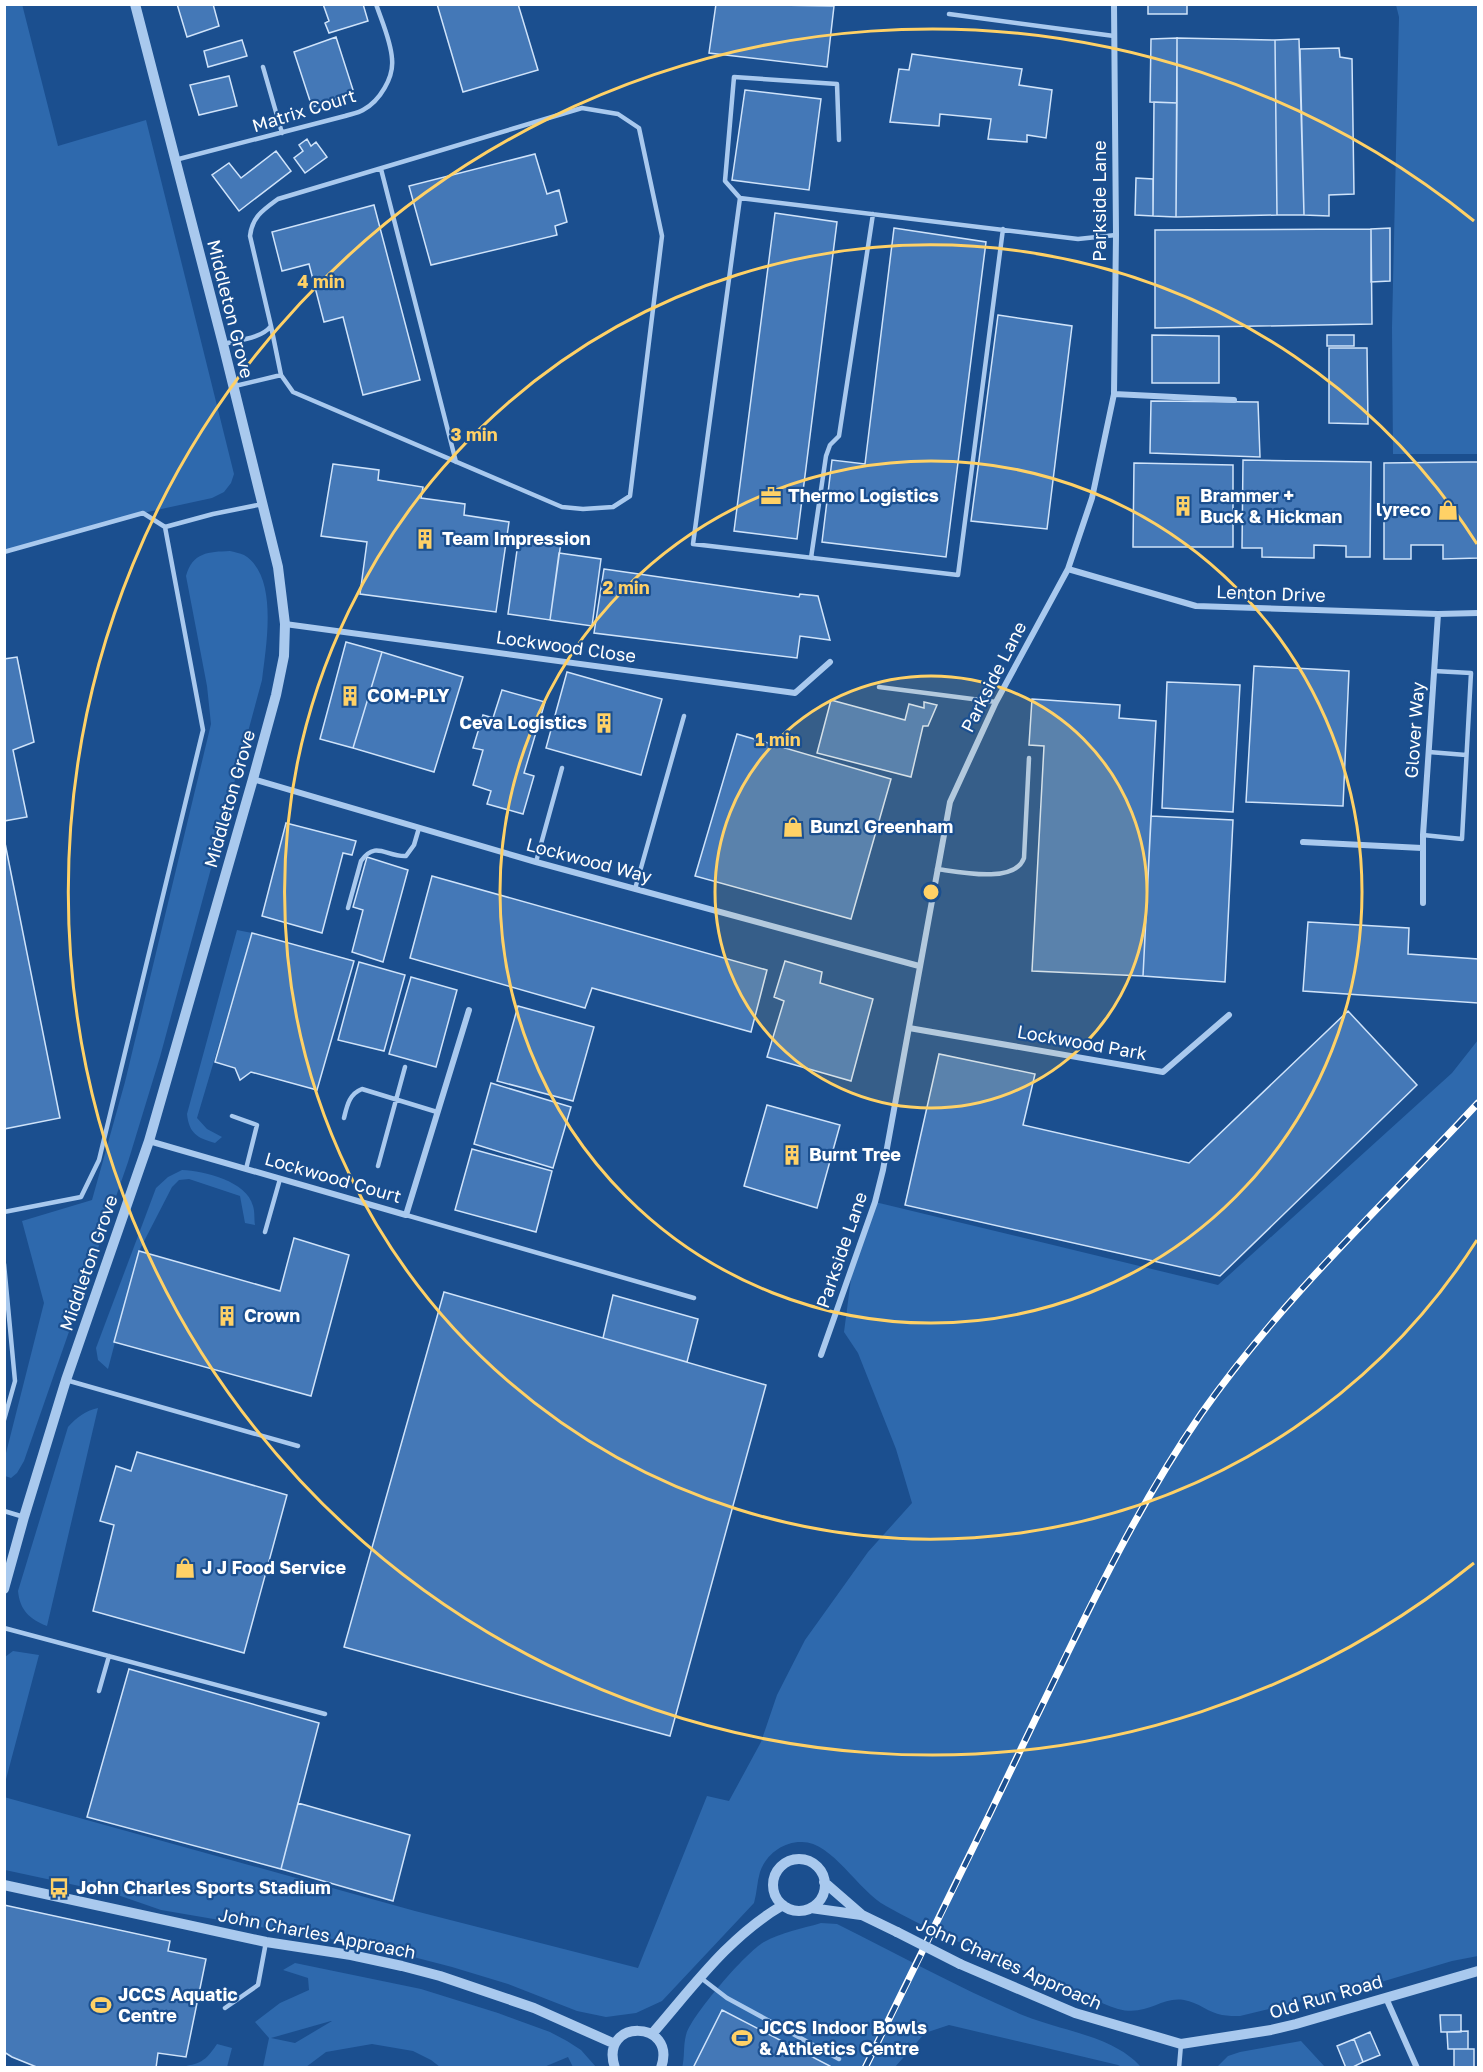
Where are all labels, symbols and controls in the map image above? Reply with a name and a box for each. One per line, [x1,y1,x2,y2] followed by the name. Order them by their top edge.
[249,84,358,136] street label: Matrix Court
[1088,140,1110,262] street label: Parkside Lane
[203,237,259,380] street label: Middleton Grove
[297,270,345,292] text: 4 min
[450,423,498,445] text: 3 min
[759,484,783,508] office icon: Thermo Logistics
[788,484,939,506] place label: Thermo Logistics
[1200,484,1343,527] place label: Brammer + Buck & Hickman
[1171,494,1195,518] building icon: Brammer + Buck & Hickman
[1376,498,1431,520] place label: lyreco
[1436,498,1460,522] shop icon: lyreco
[413,527,437,551] building icon: Team Impression
[442,527,591,549] place label: Team Impression
[602,576,650,598] text: 2 min
[1216,580,1326,606] street label: Lenton Drive
[956,617,1030,736] street label: Parkside Lane
[495,625,638,667] street label: Lockwood Close
[1400,681,1428,779] street label: Glover Way
[338,684,362,708] building icon: COM-PLY
[367,684,450,706] place label: COM-PLY
[459,711,587,733] place label: Ceva Logistics
[592,711,616,735] building icon: Ceva Logistics
[199,727,259,870] street label: Middleton Grove
[755,728,801,750] text: 1 min
[781,815,805,839] shop icon: Bunzl Greenham
[810,815,953,837] place label: Bunzl Greenham
[524,833,654,887] street label: Lockwood Way
[921,882,941,902] centre of rings
[1015,1020,1149,1064] street label: Lockwood Park
[780,1143,804,1167] building icon: Burnt Tree
[809,1143,901,1165] place label: Burnt Tree
[262,1147,404,1207] street label: Lockwood Court
[811,1189,871,1311] street label: Parkside Lane
[55,1192,122,1333] street label: Middleton Grove
[215,1304,239,1328] building icon: Crown
[244,1304,300,1326] place label: Crown
[173,1556,197,1580] shop icon: J J Food Service
[202,1556,346,1578] place label: J J Food Service
[47,1876,71,1900] bus stop icon: John Charles Sports Stadium
[76,1876,331,1898] place label: John Charles Sports Stadium
[216,1903,418,1963] street label: John Charles Approach
[913,1912,1106,2014] street label: John Charles Approach
[1266,1969,1385,2023] street label: Old Run Road
[118,1983,238,2026] place label: JCCS Aquatic Centre
[89,1993,113,2017] sports icon: JCCS Aquatic Centre
[759,2016,927,2059] place label: JCCS Indoor Bowls & Athletics Centre
[730,2026,754,2050] sports icon: JCCS Indoor Bowls & Athletics Centre

